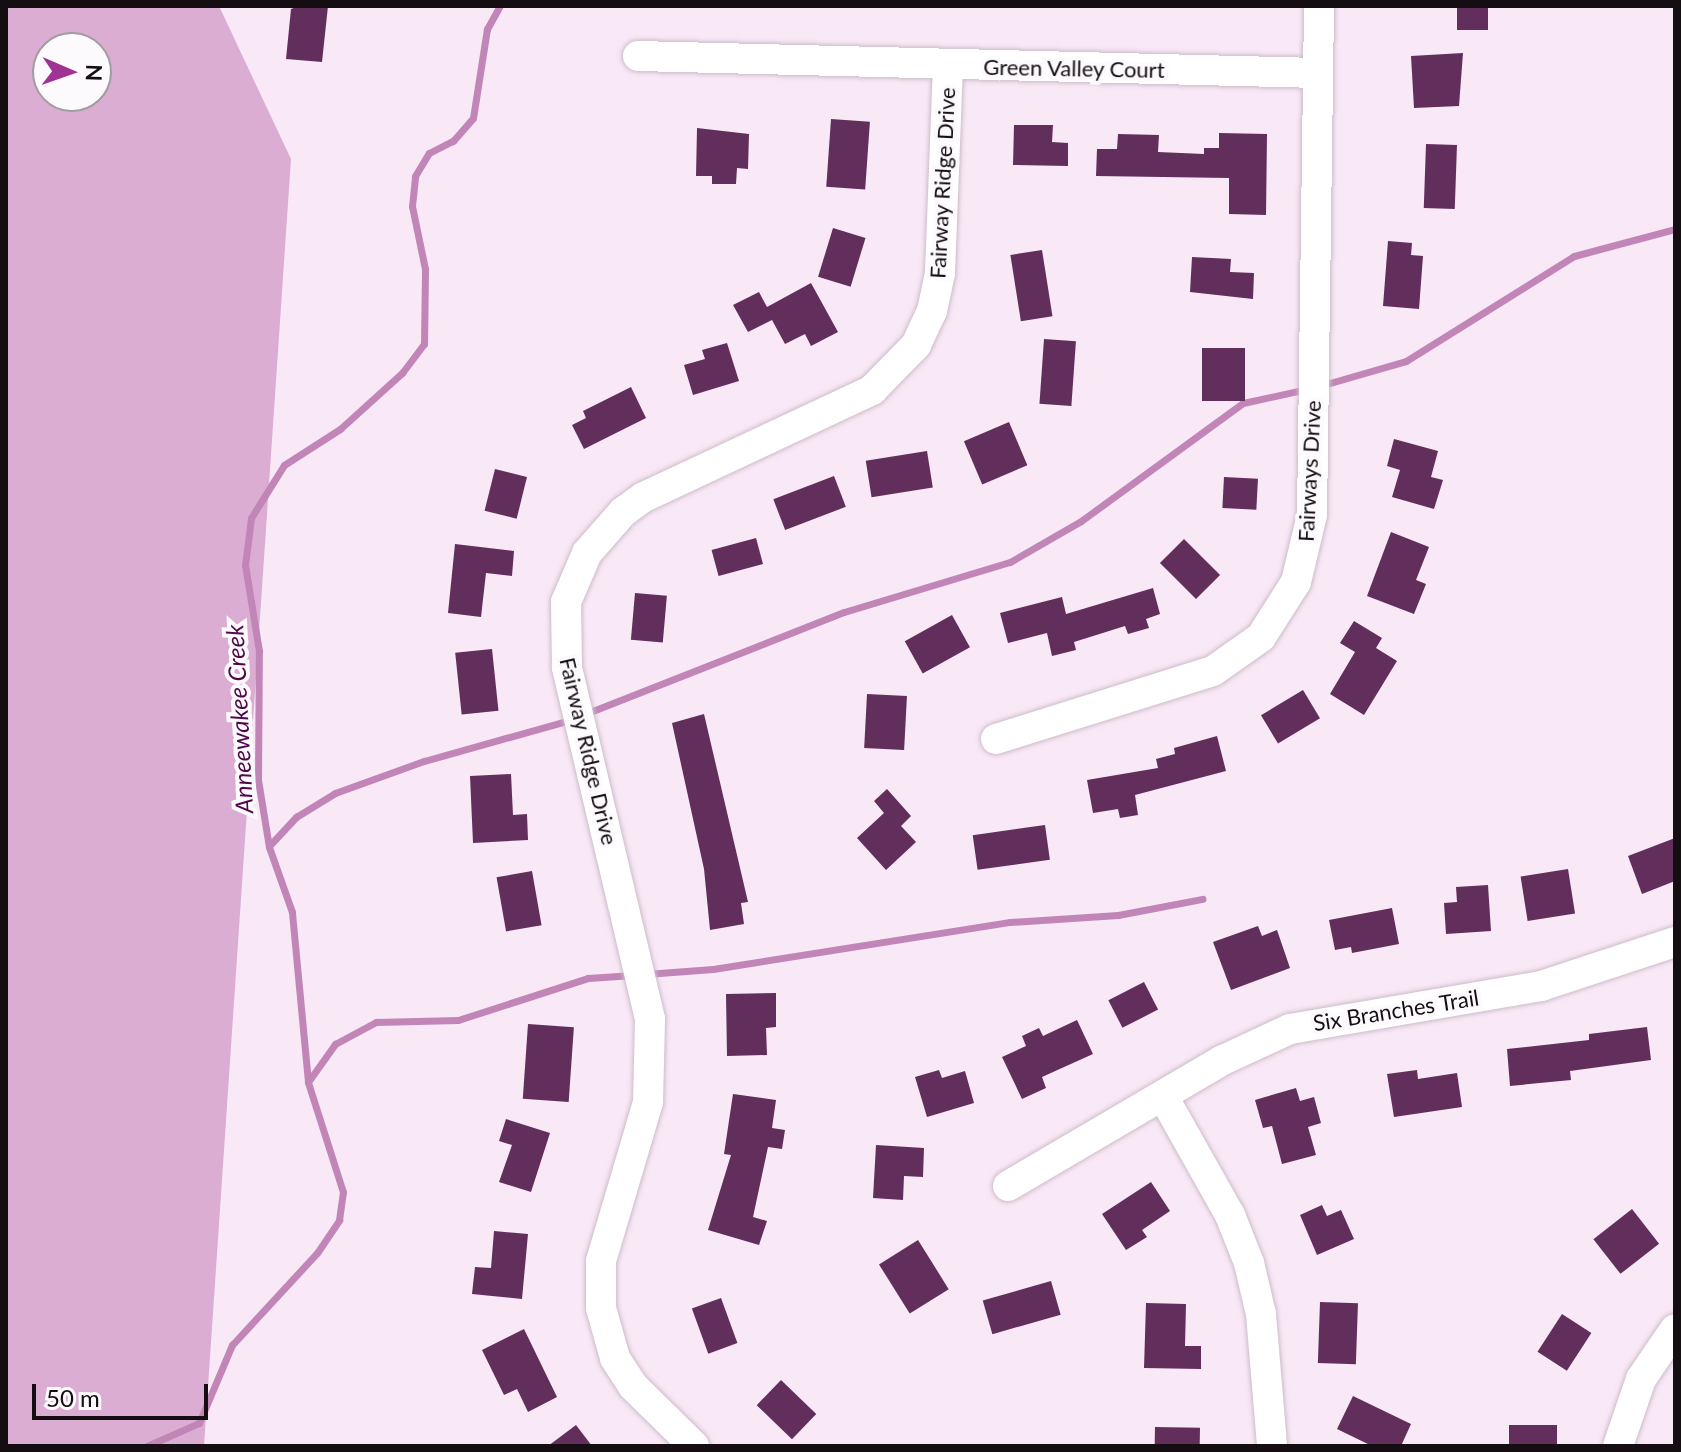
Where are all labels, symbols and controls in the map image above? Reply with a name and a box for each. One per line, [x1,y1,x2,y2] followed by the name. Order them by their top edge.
[32,32,112,112] north arrow
[982,53,1166,83] street label: Green Valley Court
[81,64,108,82] text: N
[924,86,960,280] street label: Fairway Ridge Drive
[1292,400,1326,542] street label: Fairways Drive
[220,624,258,814] water label: Anneewakee Creek
[555,654,623,848] street label: Fairway Ridge Drive
[1311,984,1481,1036] street label: Six Branches Trail
[36,1368,212,1418] scale bar
[46,1383,100,1412] text: 50 m

